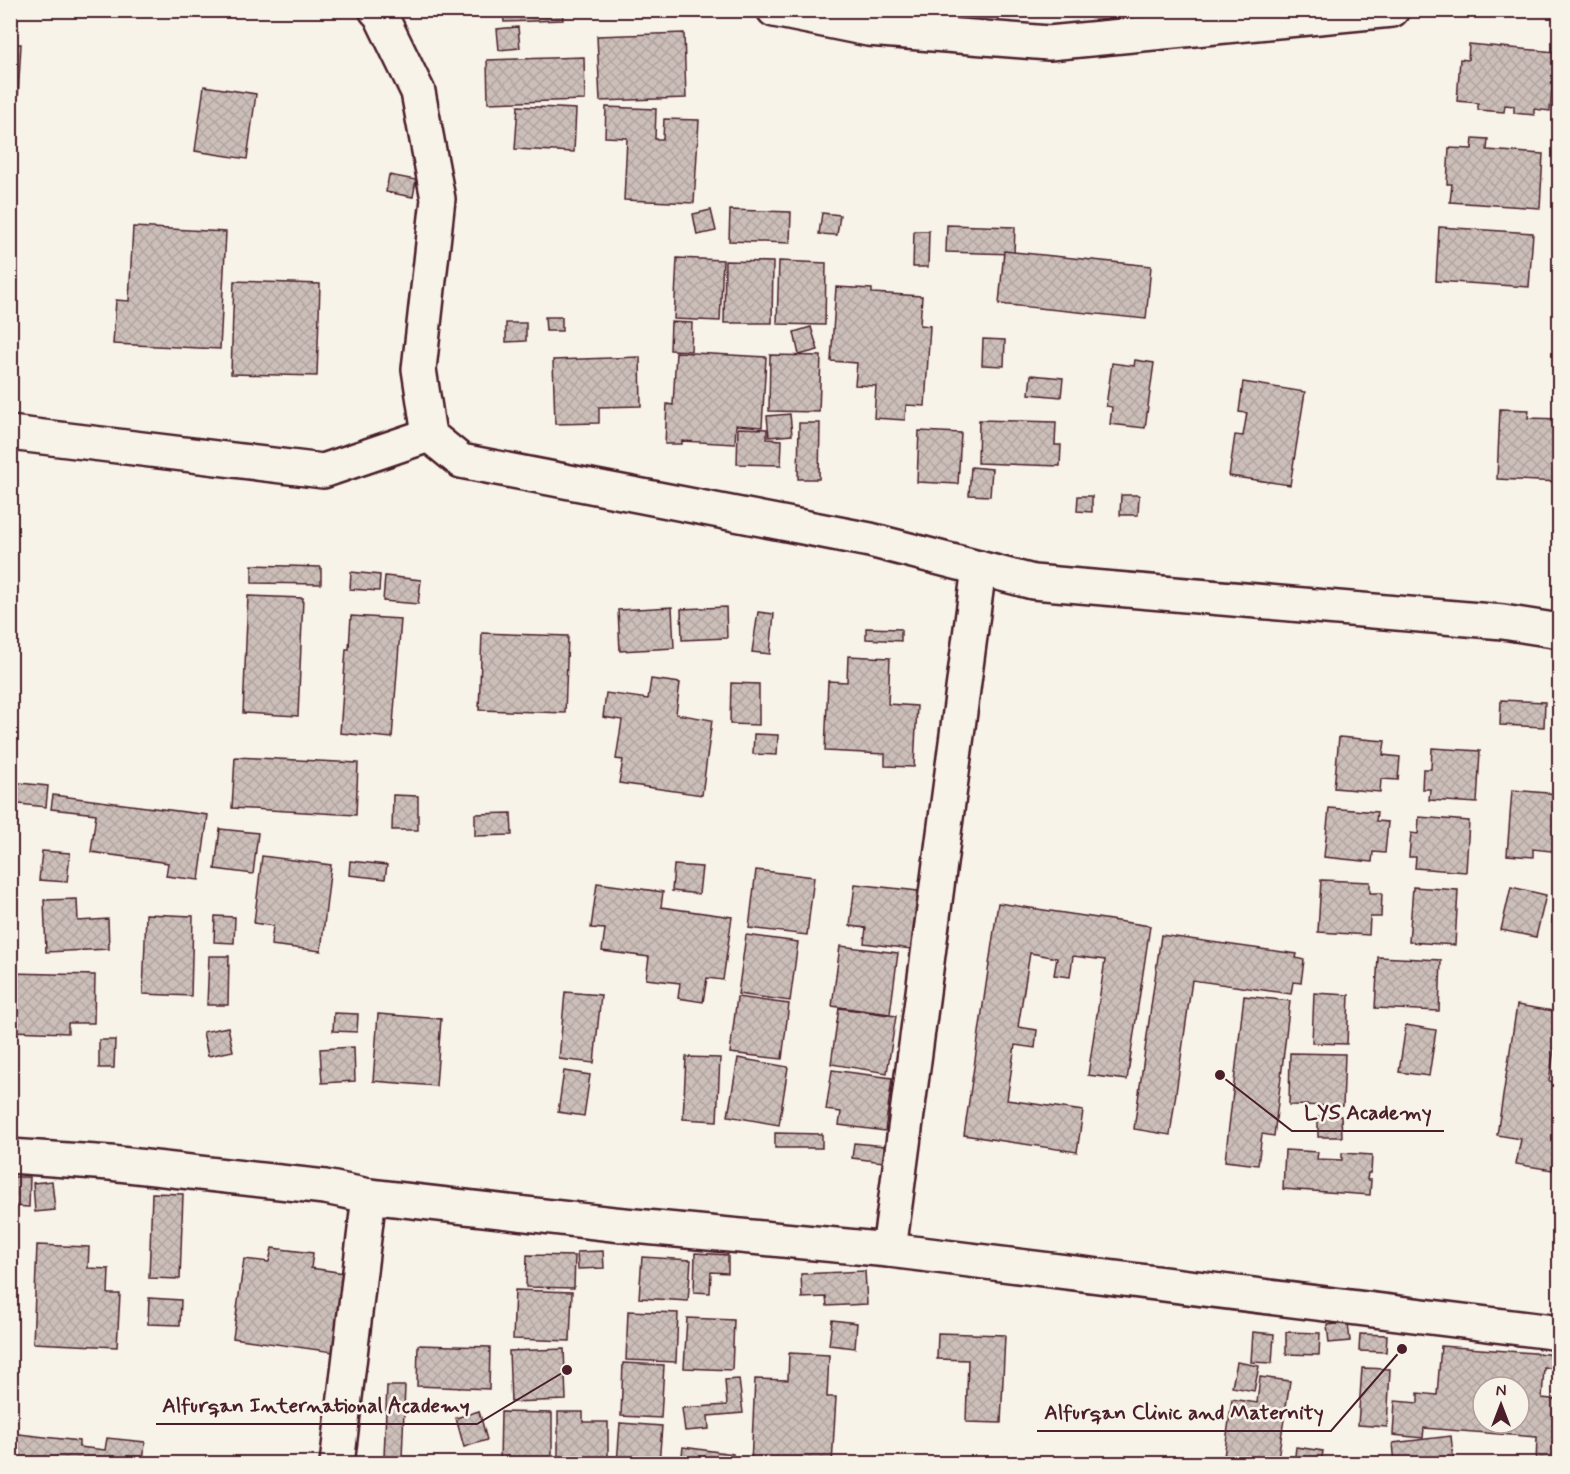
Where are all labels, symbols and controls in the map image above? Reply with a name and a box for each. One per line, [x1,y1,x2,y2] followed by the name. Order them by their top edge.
[1292,1092,1444,1131] callout: LYS Academy
[1304,1099,1432,1127] text: LYS Academy
[1471,1375,1531,1435] north arrow
[1496,1381,1506,1402] text: N
[156,1385,477,1424] callout: Alfurqan International Academy
[162,1392,470,1420] text: Alfurqan International Academy
[1037,1392,1331,1431] callout: Alfurqan Clinic and Maternity
[1044,1399,1324,1427] text: Alfurqan Clinic and Maternity

